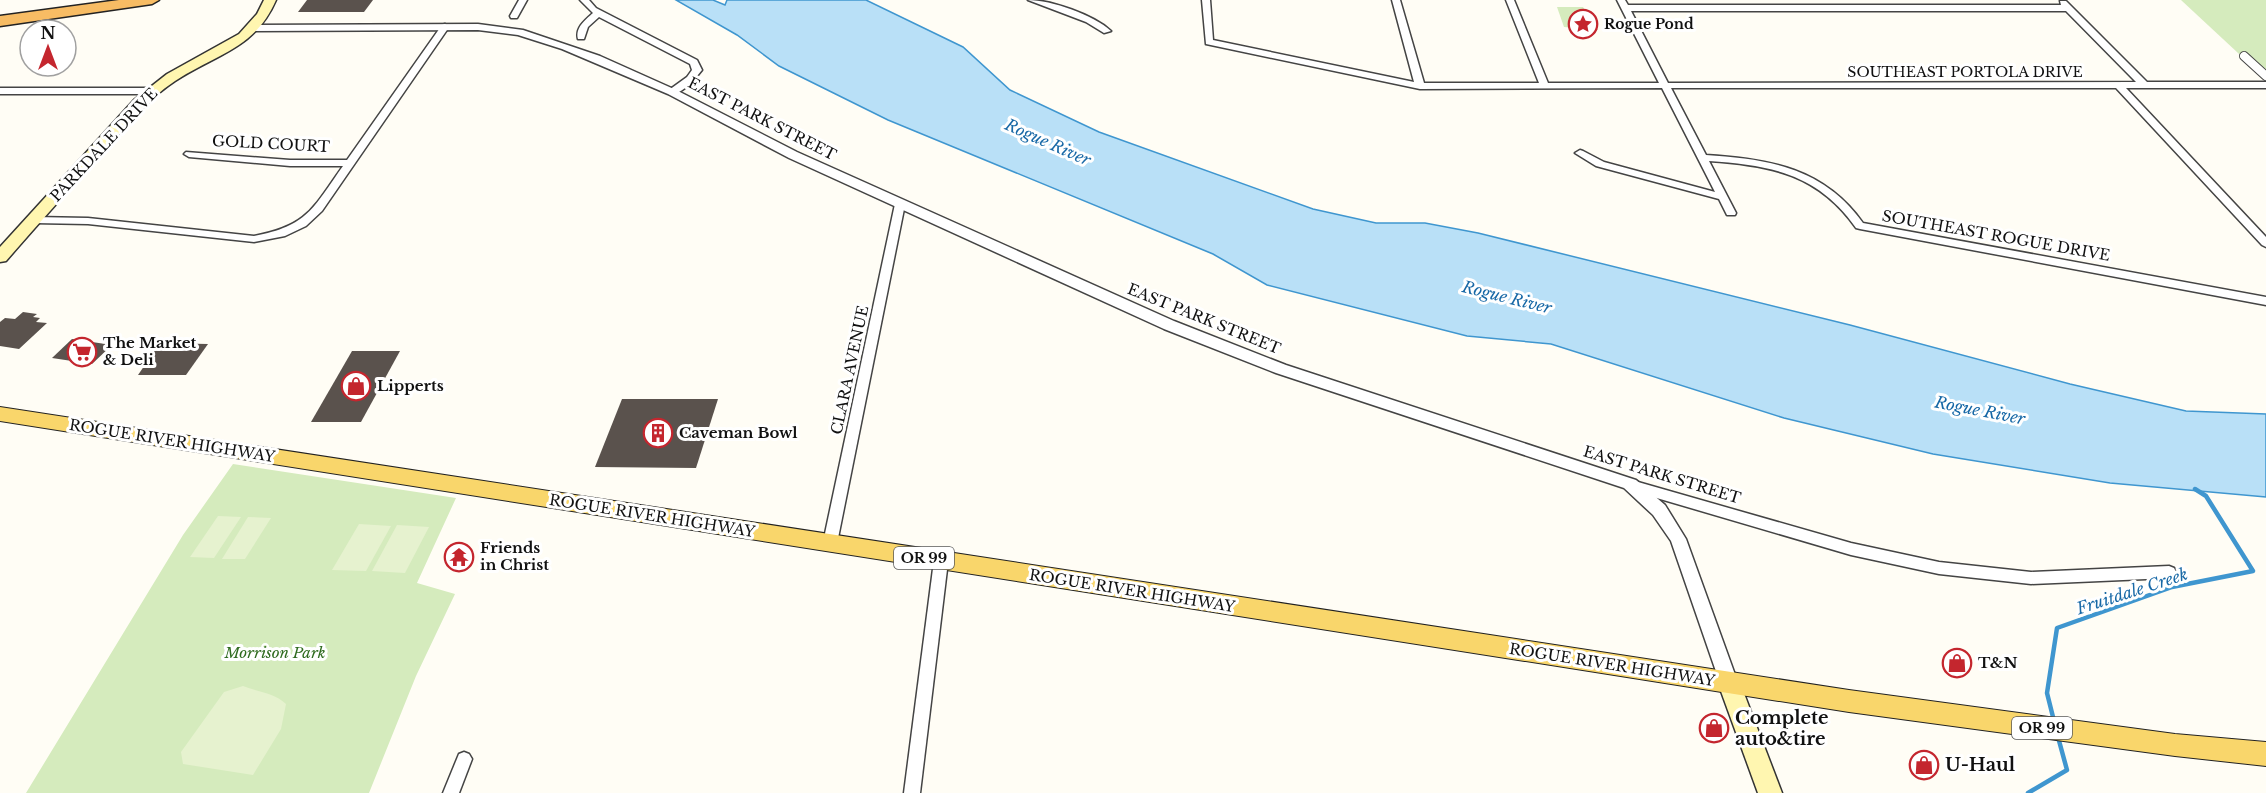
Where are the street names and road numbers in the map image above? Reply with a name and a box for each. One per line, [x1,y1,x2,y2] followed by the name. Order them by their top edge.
[1847,63,2083,81] street label: SOUTHEAST PORTOLA DRIVE
[685,73,839,164] street label: EAST PARK STREET
[46,84,161,206] street label: PARKDALE DRIVE
[212,131,330,156] street label: GOLD COURT
[1881,206,2112,265] street label: SOUTHEAST ROGUE DRIVE
[1125,279,1284,358] street label: EAST PARK STREET
[827,304,872,436] street label: CLARA AVENUE
[68,415,277,466] street label: ROGUE RIVER HIGHWAY
[1581,442,1743,508] street label: EAST PARK STREET
[548,490,757,541] street label: ROGUE RIVER HIGHWAY
[894,547,954,569] road number: OR 99
[1028,565,1237,616] street label: ROGUE RIVER HIGHWAY
[1508,639,1717,690] street label: ROGUE RIVER HIGHWAY
[2012,717,2072,739] road number: OR 99

